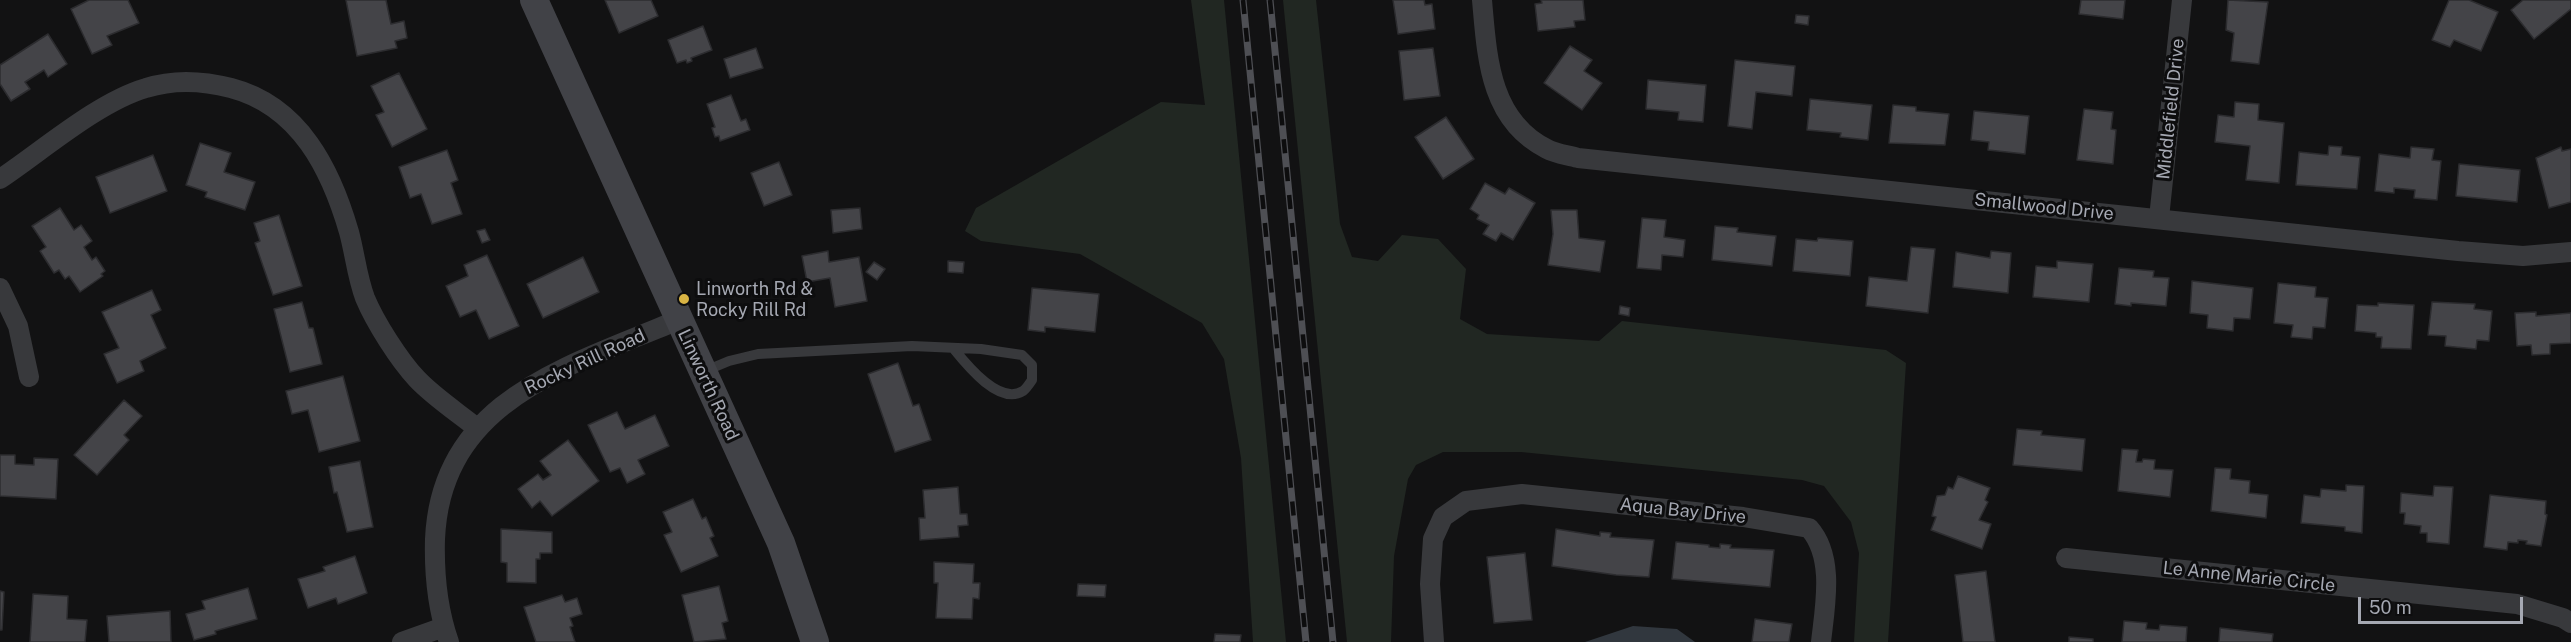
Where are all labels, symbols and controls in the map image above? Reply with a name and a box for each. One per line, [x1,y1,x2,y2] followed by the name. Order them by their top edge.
[2153,37,2189,181] street label: Middlefield Drive
[1973,189,2115,225] street label: Smallwood Drive
[696,278,813,320] place label: Linworth Rd & Rocky Rill Rd
[677,292,691,306] marker: Linworth Rd & Rocky Rill Rd
[521,325,649,399] street label: Rocky Rill Road
[673,326,743,444] street label: Linworth Road
[1619,494,1747,528] street label: Aqua Bay Drive
[2162,557,2336,597] street label: Le Anne Marie Circle
[2361,585,2526,623] scale bar
[2369,597,2412,618] text: 50 m

